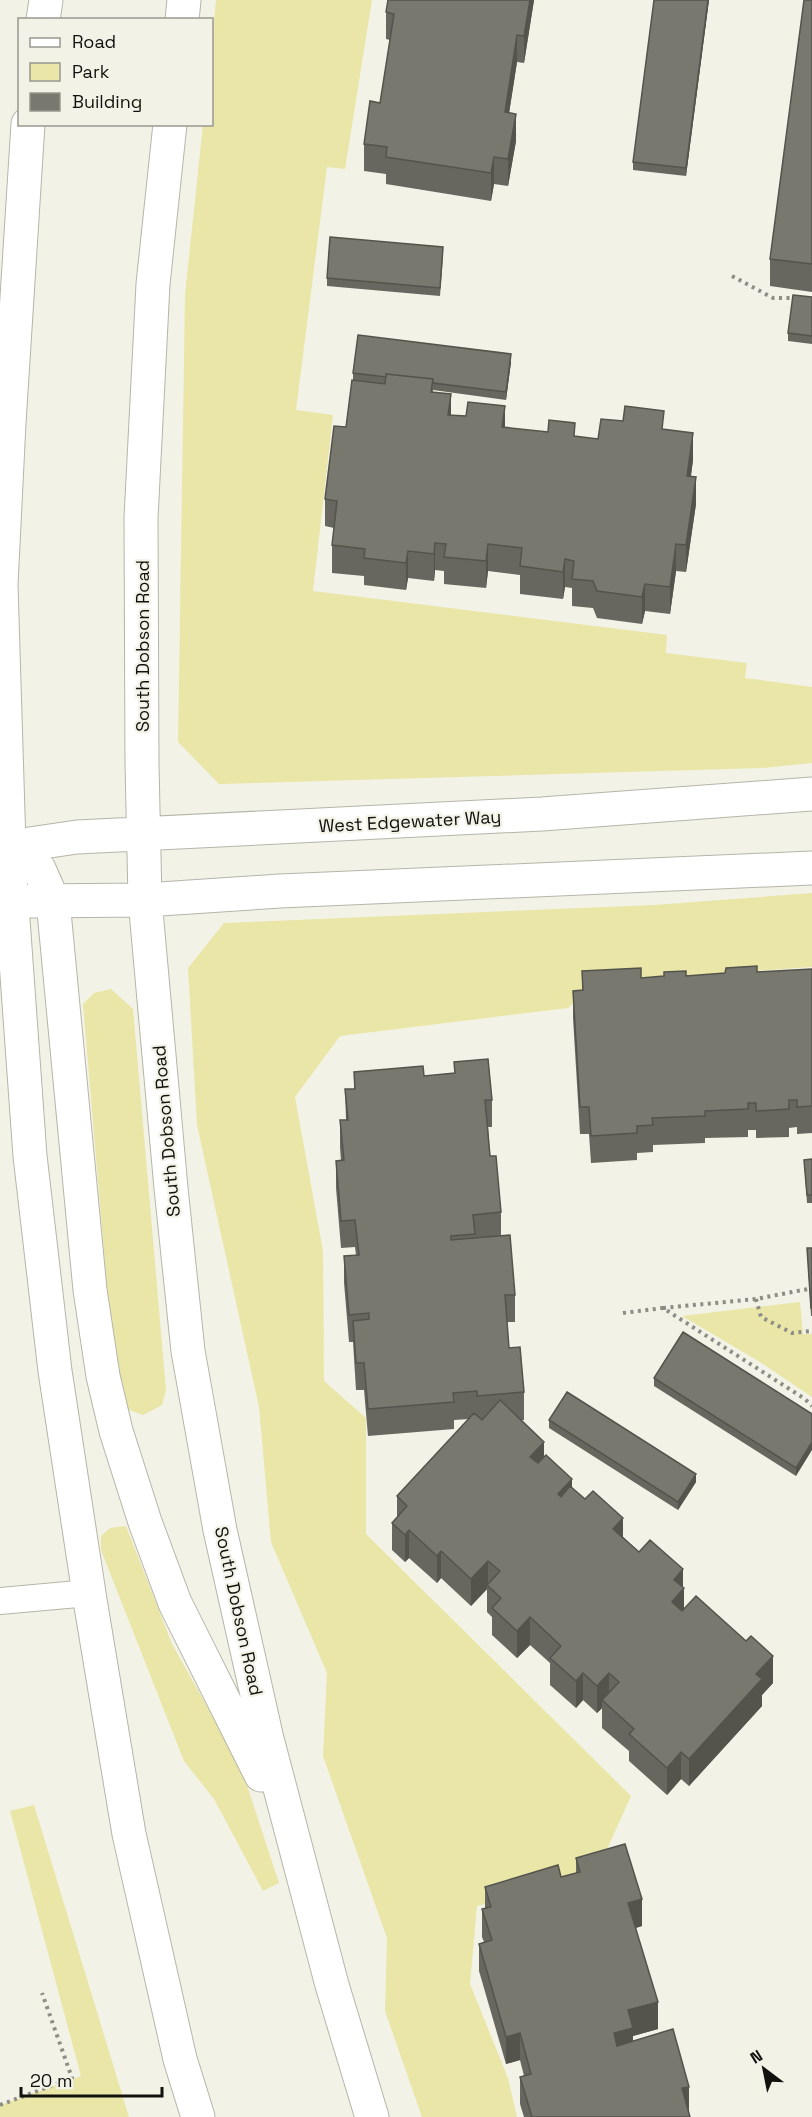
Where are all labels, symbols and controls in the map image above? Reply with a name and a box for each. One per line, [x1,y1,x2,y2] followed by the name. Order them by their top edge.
[18,18,213,126] legend
[72,30,116,53] text: Road
[72,60,110,83] text: Park
[72,90,142,113] text: Building
[131,560,154,732] street label: South Dobson Road
[318,805,502,837] street label: West Edgewater Way
[147,1044,185,1218] street label: South Dobson Road
[210,1524,268,1698] street label: South Dobson Road
[734,2039,794,2099] north arrow
[746,2045,766,2068] text: N
[21,2060,162,2098] scale bar
[30,2069,73,2092] text: 20 m

